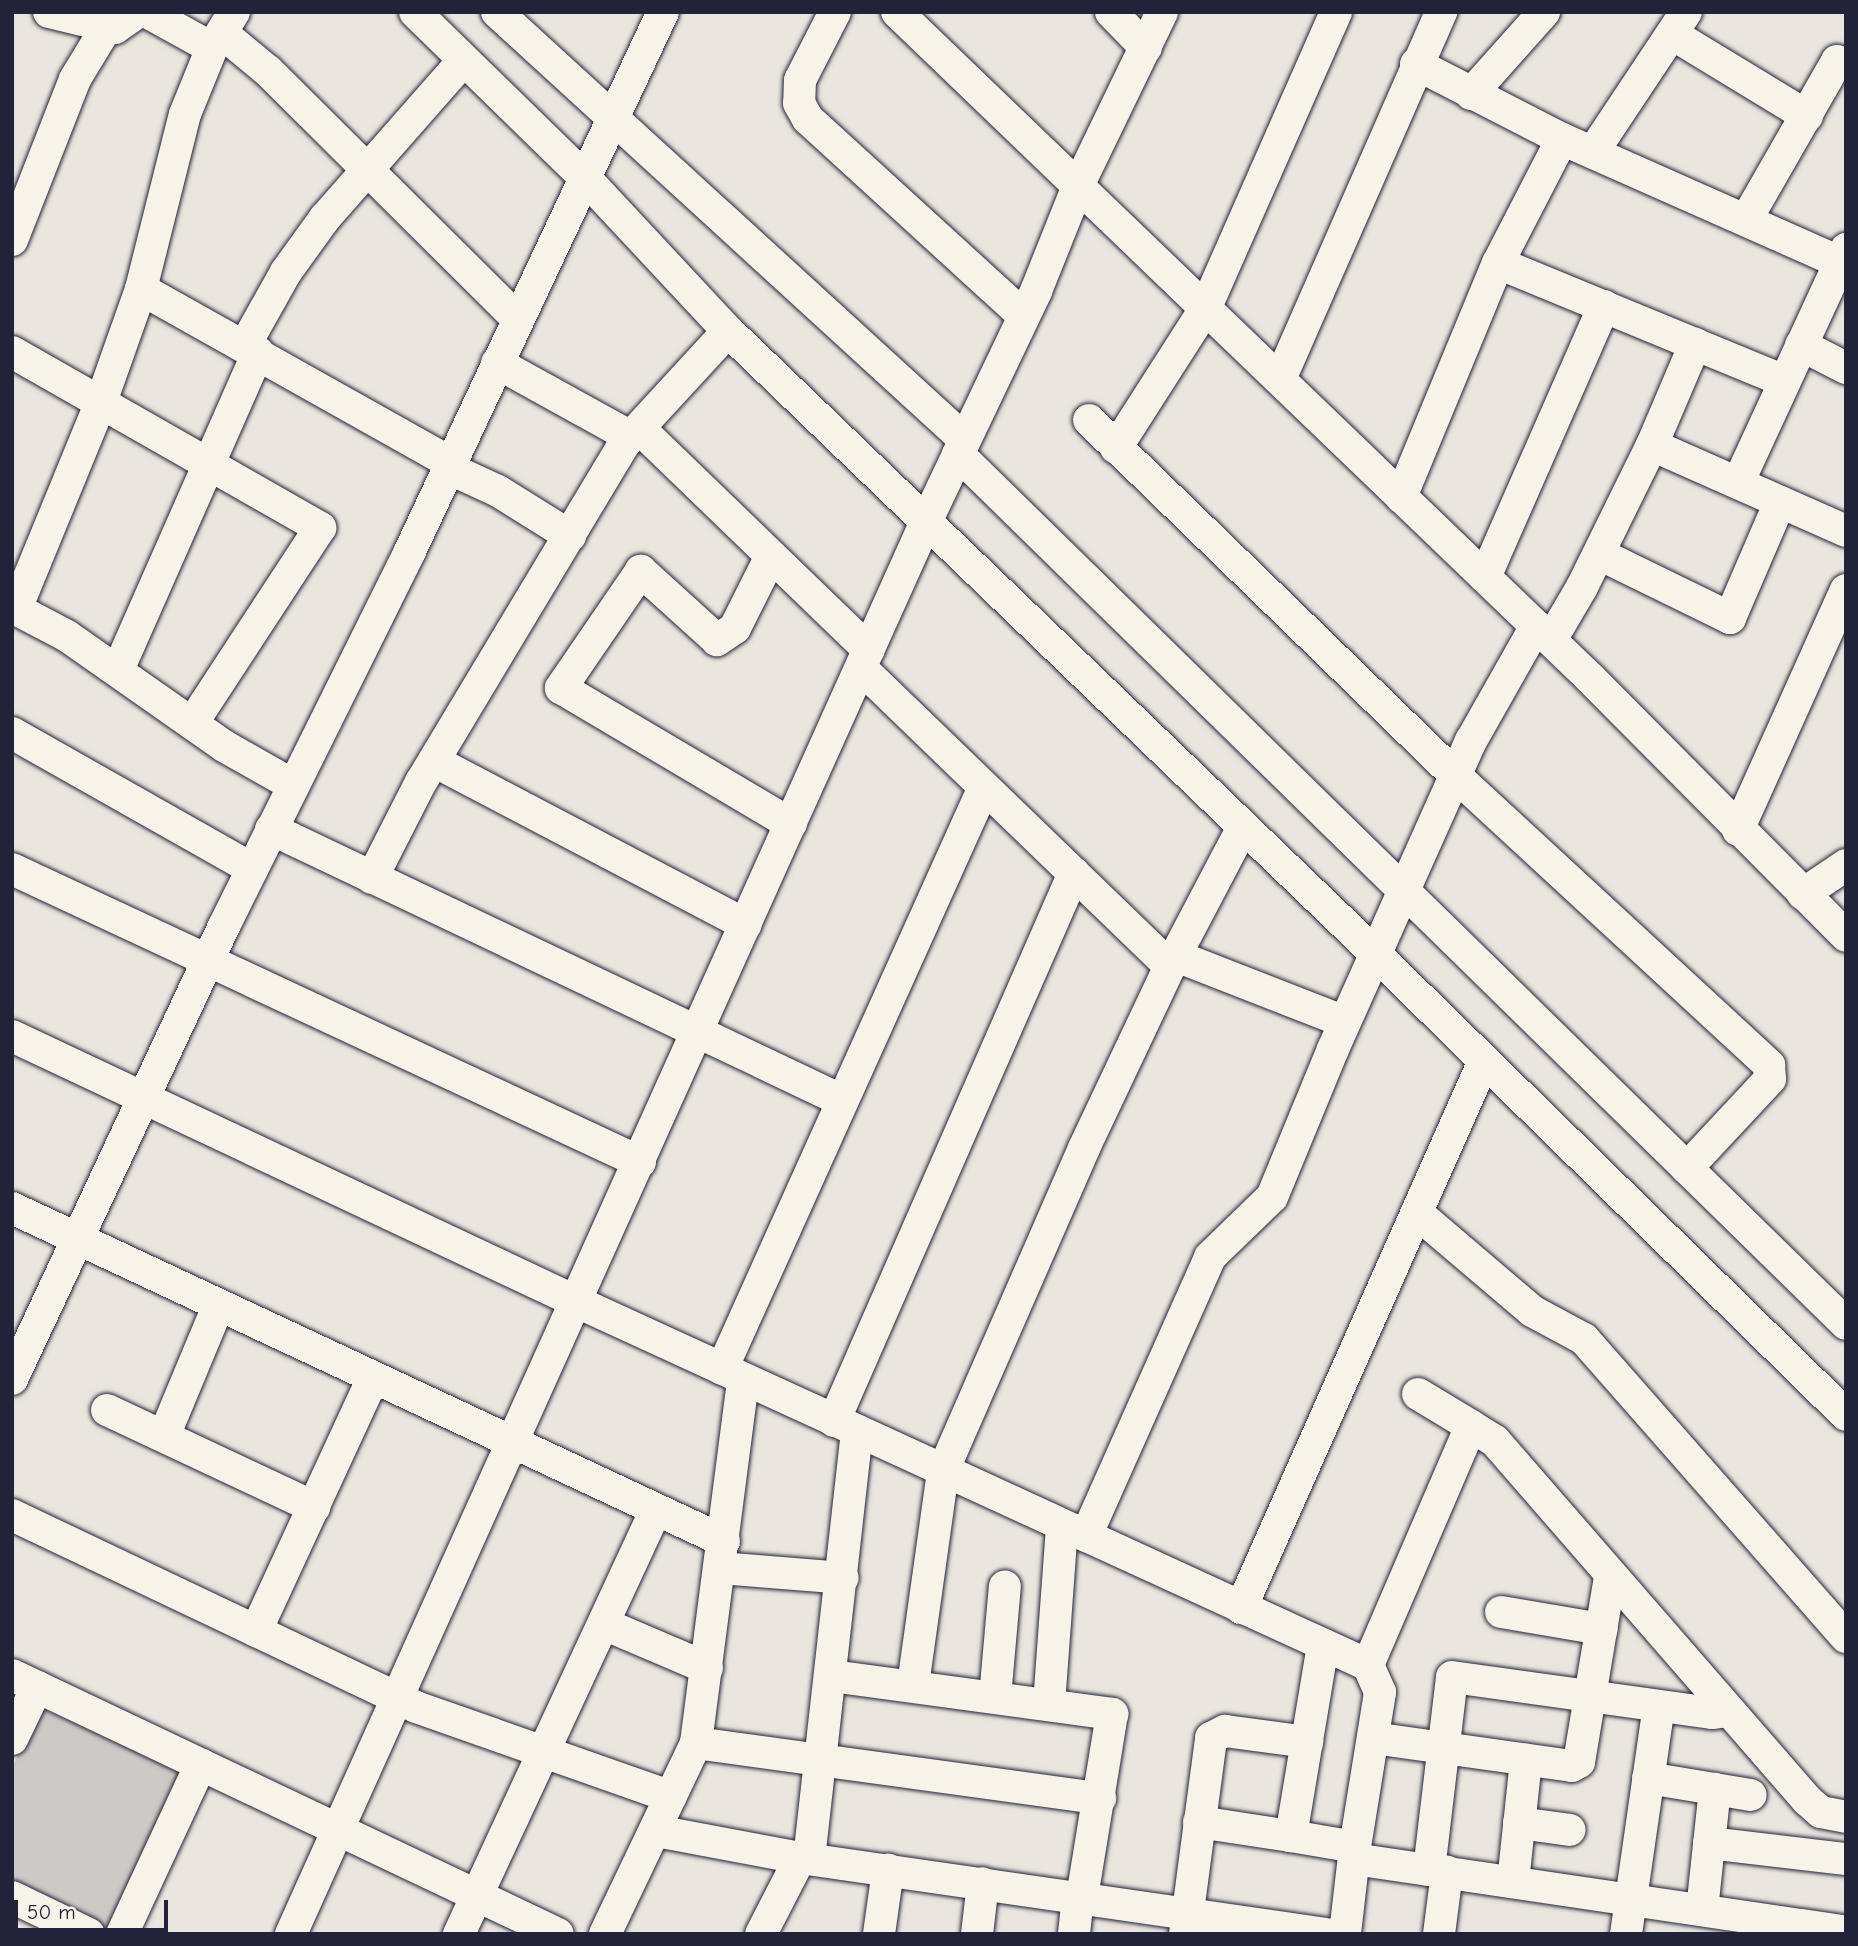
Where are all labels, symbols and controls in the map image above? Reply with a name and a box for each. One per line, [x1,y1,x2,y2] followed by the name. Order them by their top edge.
[18,1886,172,1930] scale bar
[27,1900,76,1924] text: 50 m

